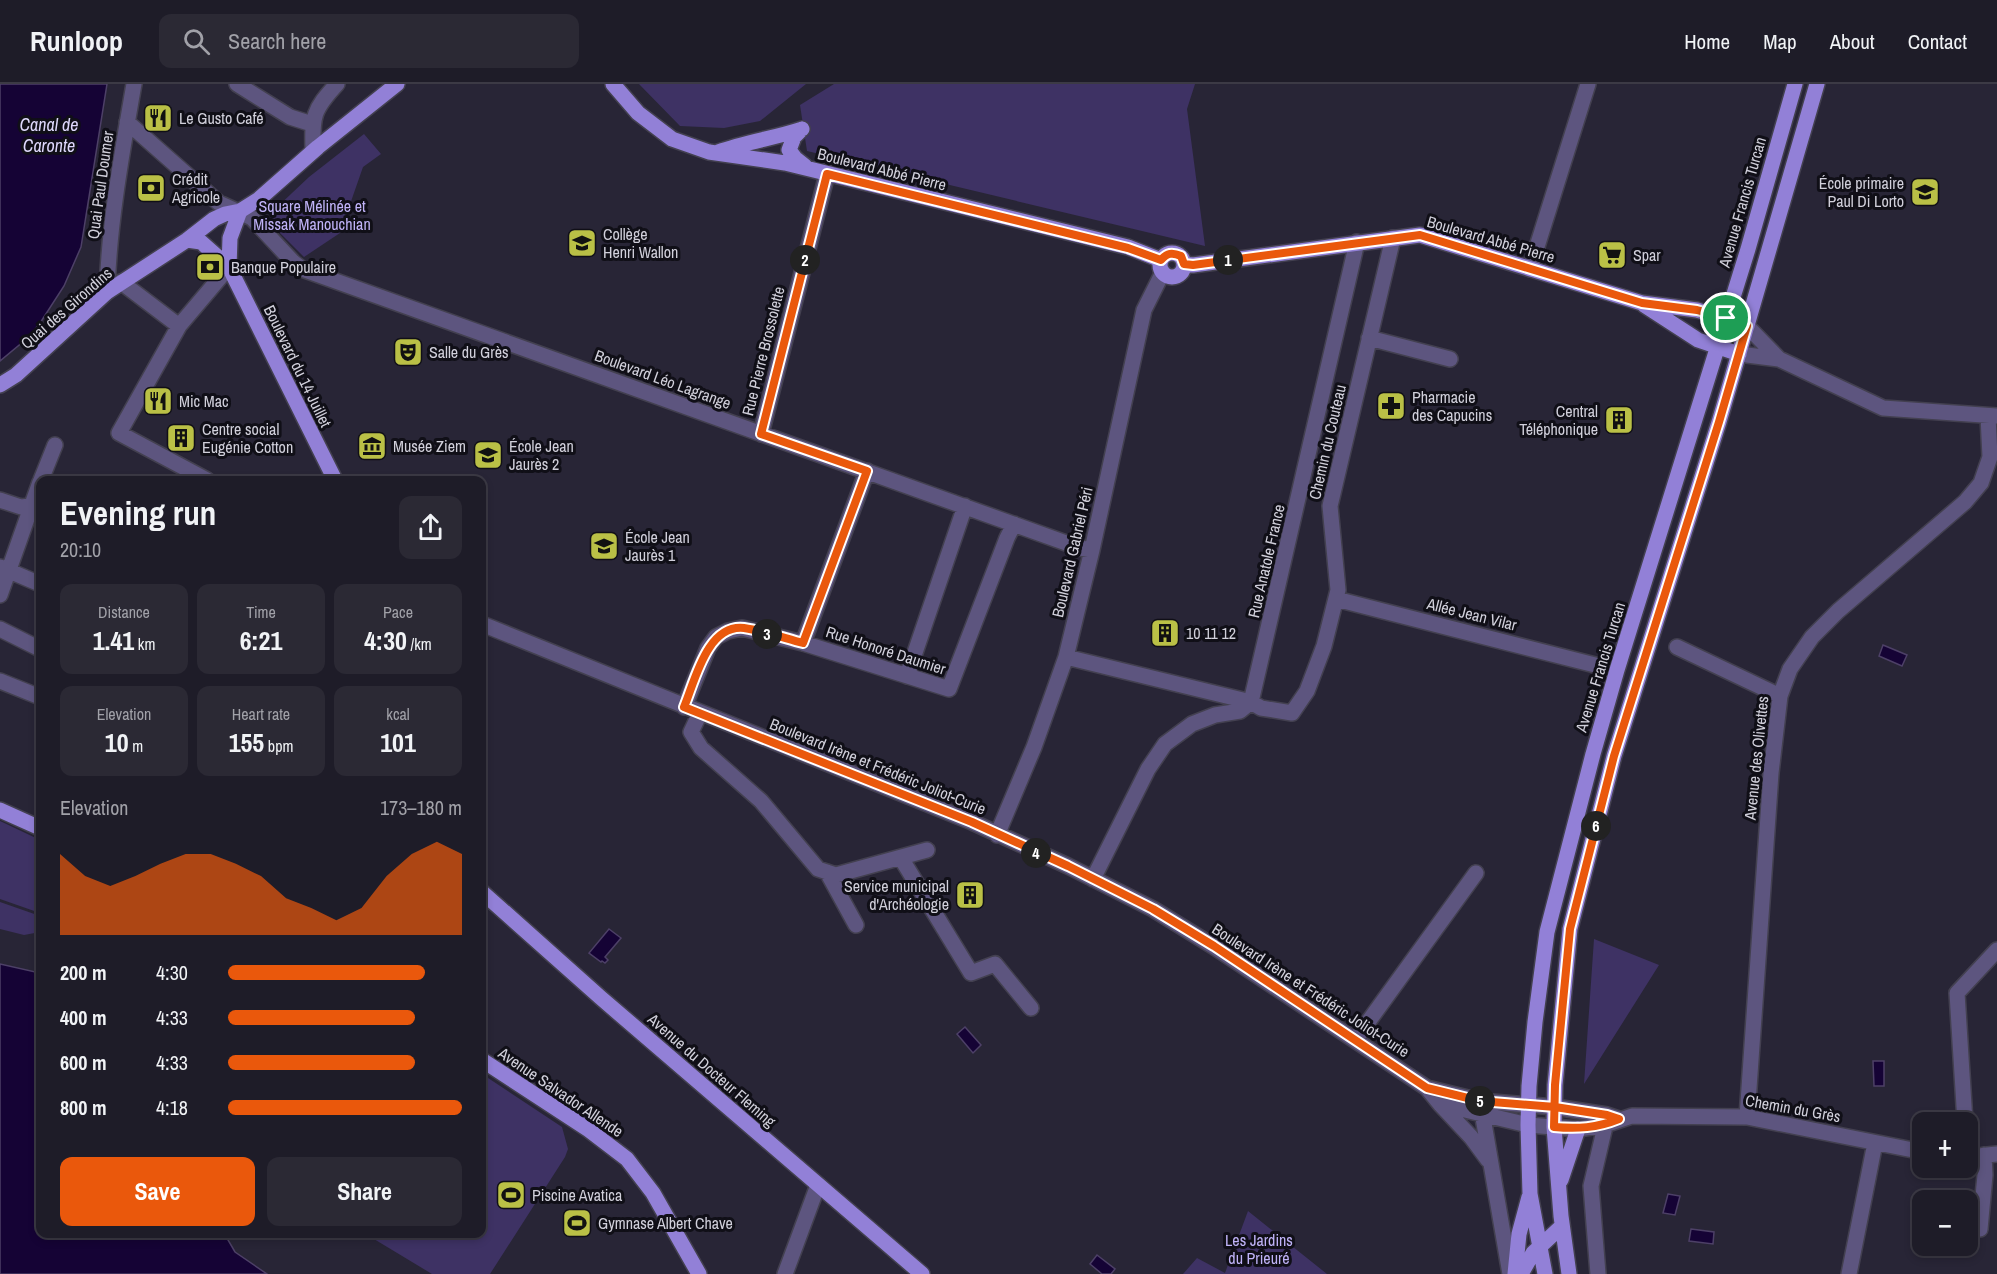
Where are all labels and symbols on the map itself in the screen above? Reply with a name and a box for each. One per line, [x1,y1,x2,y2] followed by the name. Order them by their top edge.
[142,102,174,134] restaurant icon: Le Gusto Café
[179,107,264,129] place label: Le Gusto Café
[19,112,79,158] water label: Canal de Caronte
[82,129,119,240] street label: Quai Paul Doumer
[1713,134,1771,271] street label: Avenue Francis Turcan
[815,142,949,196] street label: Boulevard Abbé Pierre
[171,168,220,208] place label: Crédit Agricole
[135,172,167,204] bank icon: Crédit Agricole
[1819,172,1904,212] place label: École primaire Paul Di Lorto
[1909,176,1941,208] school or university icon: École primaire Paul Di Lorto
[253,195,371,235] park label: Square Mélinée et Missak Manouchian
[1425,210,1557,268] street label: Boulevard Abbé Pierre
[603,223,678,263] place label: Collège Henri Wallon
[566,227,598,259] school or university icon: Collège Henri Wallon
[1596,239,1628,271] supermarket icon: Spar
[1633,244,1661,266] place label: Spar
[790,245,820,275] pin: 2
[1213,245,1243,275] pin: 1
[194,251,226,283] bank icon: Banque Populaire
[231,256,336,278] place label: Banque Populaire
[16,262,116,354] street label: Quai des Girondins
[736,284,790,418] street label: Rue Pierre Brossolette
[1700,292,1751,343] pin
[259,301,337,431] street label: Boulevard du 14 Juillet
[392,336,424,368] theatre icon: Salle du Grès
[429,341,509,363] place label: Salle du Grès
[592,344,734,414] street label: Boulevard Léo Lagrange
[1303,382,1351,502] street label: Chemin du Couteau
[142,385,174,417] restaurant icon: Mic Mac
[1412,386,1492,426] place label: Pharmacie des Capucins
[179,390,229,412] place label: Mic Mac
[1375,390,1407,422] pharmacy icon: Pharmacie des Capucins
[1519,400,1598,440] place label: Central Téléphonique
[1603,404,1635,436] building icon: Central Téléphonique
[202,418,293,458] place label: Centre social Eugénie Cotton
[165,422,197,454] building icon: Centre social Eugénie Cotton
[356,430,388,462] museum icon: Musée Ziem
[393,435,466,457] place label: Musée Ziem
[509,435,574,475] place label: École Jean Jaurès 2
[472,439,504,471] school or university icon: École Jean Jaurès 2
[1046,485,1098,619] street label: Boulevard Gabriel Péri
[1242,502,1290,620] street label: Rue Anatole France
[625,526,690,566] place label: École Jean Jaurès 1
[588,530,620,562] school or university icon: École Jean Jaurès 1
[1424,592,1520,636] street label: Allée Jean Vilar
[1569,599,1630,736] street label: Avenue Francis Turcan
[1149,617,1181,649] building icon: 10 11 12
[752,619,782,649] pin: 3
[823,620,949,680] street label: Rue Honoré Daumier
[1186,622,1236,644] place label: 10 11 12
[1738,695,1773,822] street label: Avenue des Olivettes
[767,713,989,819] street label: Boulevard Irène et Frédéric Joliot-Curie
[1581,811,1611,841] pin: 6
[1021,838,1051,868] pin: 4
[844,875,949,915] place label: Service municipal d'Archéologie
[954,879,986,911] building icon: Service municipal d'Archéologie
[1208,918,1414,1062] street label: Boulevard Irène et Frédéric Joliot-Curie
[642,1008,781,1132] street label: Avenue du Docteur Fleming
[493,1041,628,1142] street label: Avenue Salvador Allende
[1465,1086,1495,1116] pin: 5
[1744,1089,1842,1127] street label: Chemin du Grès
[495,1179,527,1211] sports icon: Piscine Avatica
[532,1184,623,1206] place label: Piscine Avatica
[561,1207,593,1239] sports icon: Gymnase Albert Chave
[598,1212,733,1234] place label: Gymnase Albert Chave
[1225,1229,1293,1269] park label: Les Jardins du Prieuré

